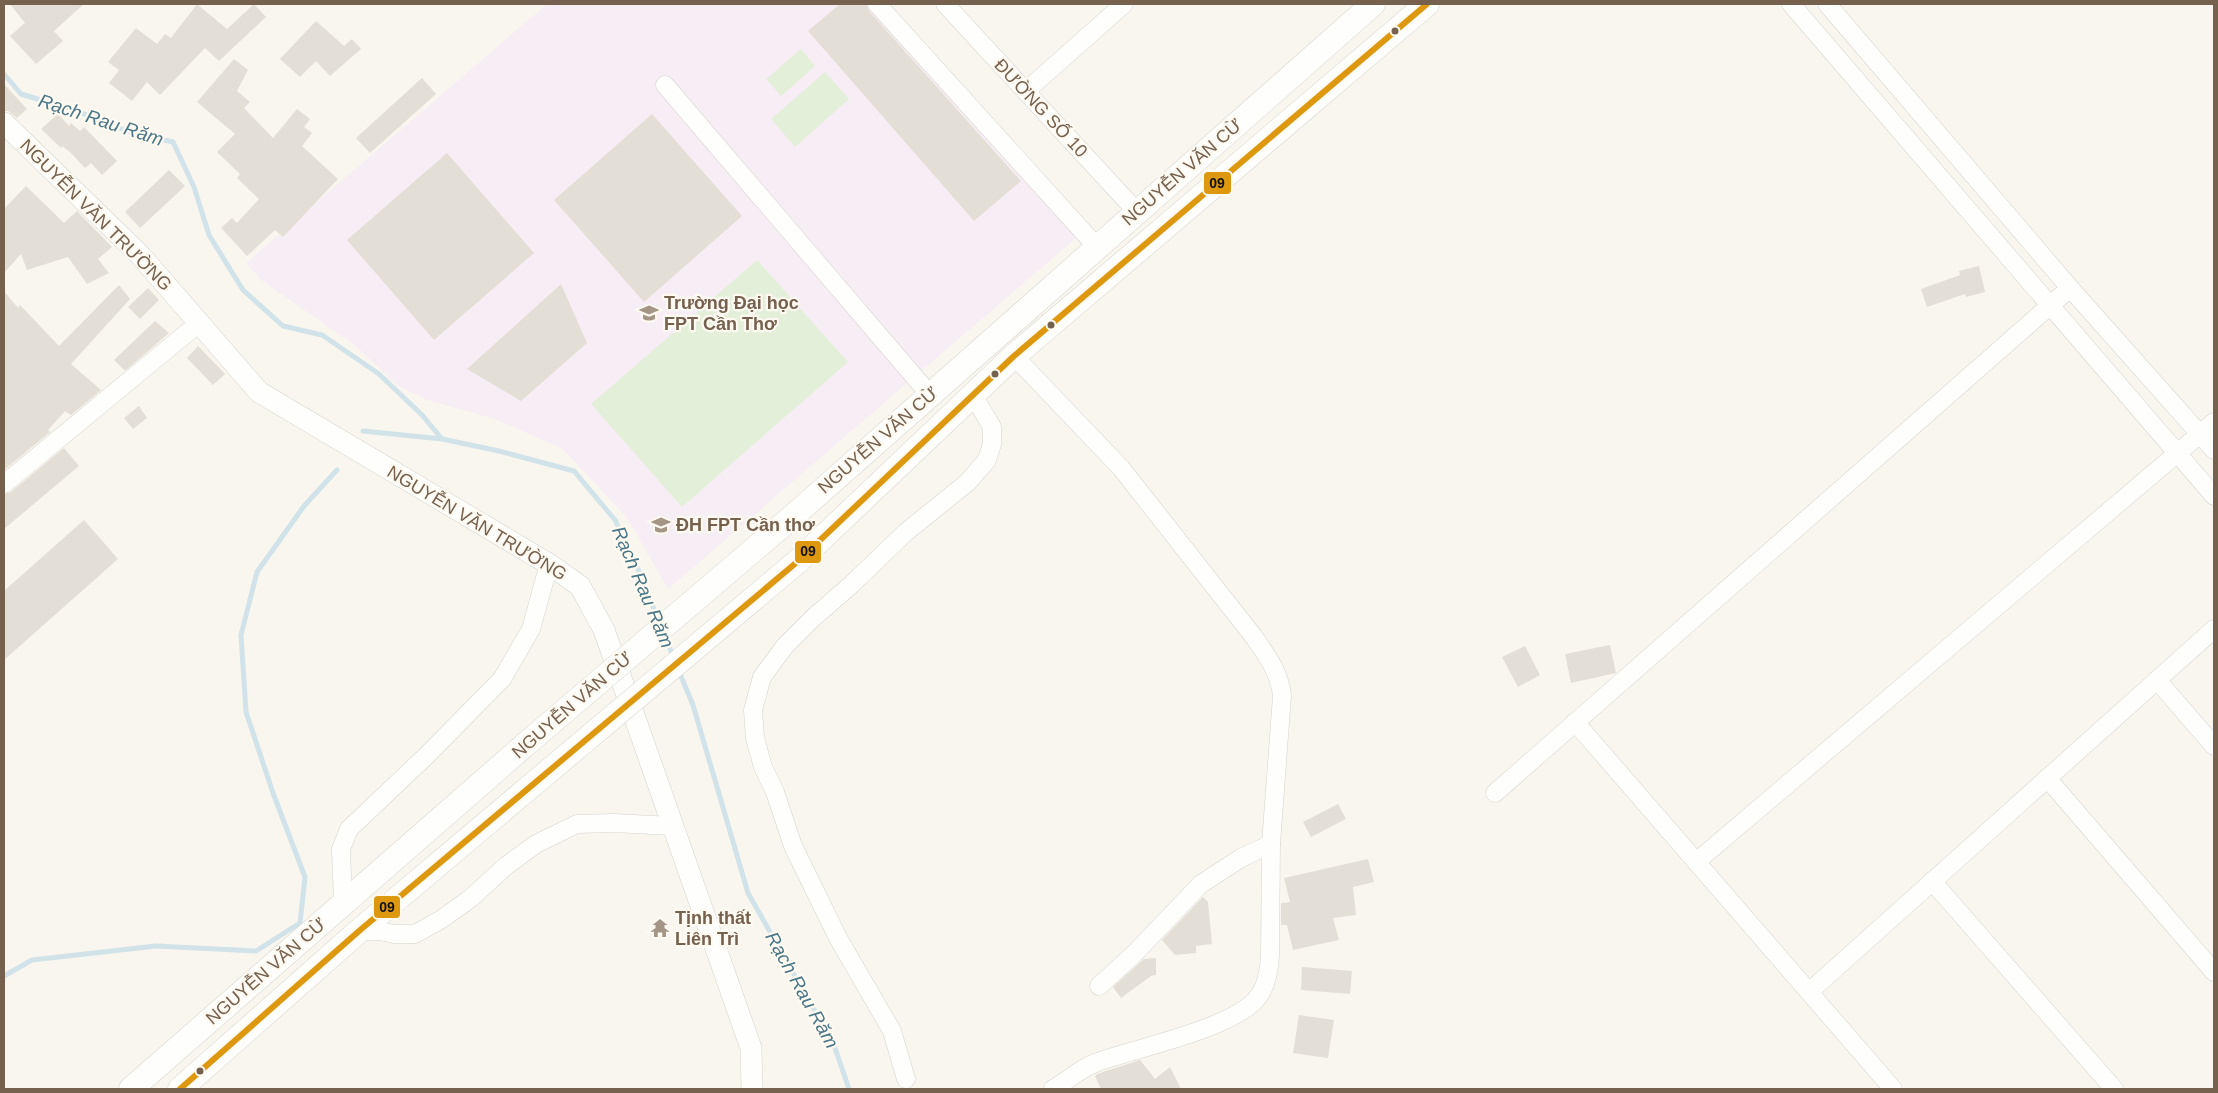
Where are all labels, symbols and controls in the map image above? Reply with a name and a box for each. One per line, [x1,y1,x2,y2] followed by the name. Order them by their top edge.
[1390,26,1400,36] unlabelled marker
[990,54,1092,161] street label: ĐƯỜNG SỐ 10
[36,90,166,150] water label: Rạch Rau Răm
[1117,114,1246,230] street label: NGUYỄN VĂN CỪ
[16,135,176,295] street label: NGUYỄN VĂN TRƯỜNG
[1203,171,1232,195] line badge: 09
[1209,175,1225,191] text: 09
[664,293,799,334] place label: Trường Đại học FPT Cần Thơ
[638,302,660,324] school or university icon: Trường Đại học FPT Cần Thơ
[1046,320,1056,330] unlabelled marker
[990,369,1000,379] unlabelled marker
[813,382,942,498] street label: NGUYỄN VĂN CỪ
[384,461,571,584] street label: NGUYỄN VĂN TRƯỜNG
[650,514,672,536] school or university icon: ĐH FPT Cần thơ
[676,515,815,535] place label: ĐH FPT Cần thơ
[608,523,678,651] water label: Rạch Rau Răm
[794,540,822,564] line badge: 09
[800,543,816,559] text: 09
[507,647,636,763] street label: NGUYỄN VĂN CỪ
[373,895,401,919] line badge: 09
[379,899,395,915] text: 09
[675,908,751,949] place label: Tịnh thất Liên Trì
[201,913,330,1029] street label: NGUYỄN VĂN CỪ
[649,917,671,939] temple icon: Tịnh thất Liên Trì
[761,928,843,1052] water label: Rạch Rau Răm
[195,1066,205,1076] unlabelled marker

